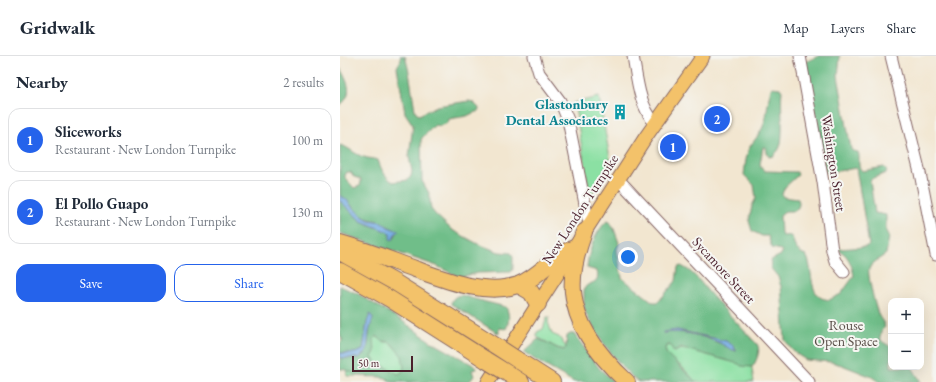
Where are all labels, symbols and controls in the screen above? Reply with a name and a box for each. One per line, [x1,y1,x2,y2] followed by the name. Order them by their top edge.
[20,15,95,40] text: Gridwalk
[783,19,808,37] text: Map
[830,19,865,37] text: Layers
[887,19,916,37] text: Share
[16,71,68,93] text: Nearby
[283,74,324,91] text: 2 results
[506,95,608,129] place label: Glastonbury Dental Associates
[611,103,629,121] building icon: Glastonbury Dental Associates
[704,104,730,134] pin: 2
[817,113,851,213] street label: Washington Street
[55,122,122,141] text: Sliceworks
[27,132,33,149] text: 1
[292,132,323,149] text: 100 m
[660,132,686,162] pin: 1
[55,141,236,158] text: Restaurant · New London Turnpike
[538,150,622,267] street label: New London Turnpike
[55,194,148,213] text: El Pollo Guapo
[27,204,33,221] text: 2
[292,204,323,221] text: 130 m
[55,213,236,230] text: Restaurant · New London Turnpike
[688,233,760,308] street label: Sycamore Street
[618,247,638,267] your location
[16,264,166,302] button: Save
[174,264,324,302] button: Share
[888,298,924,370] map controls
[888,298,924,334] button: +
[814,316,878,350] park label: Rouse Open Space
[888,334,924,370] button: −
[352,354,413,373] scale bar
[358,356,379,370] text: 50 m

